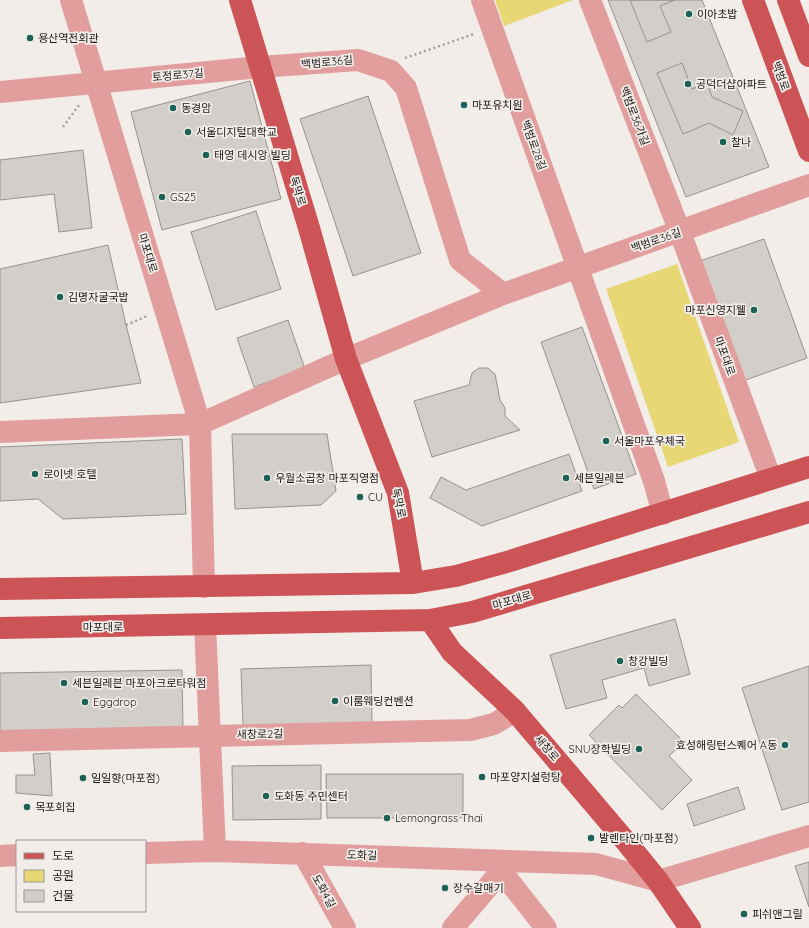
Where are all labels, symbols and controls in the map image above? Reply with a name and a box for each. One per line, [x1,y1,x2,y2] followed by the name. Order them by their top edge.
[697,7,737,21] place label: 이아초밥
[684,9,694,19] marker: 이아초밥
[38,31,99,45] place label: 용산역전회관
[25,33,35,43] marker: 용산역전회관
[300,53,354,71] street label: 백범로36길
[769,59,793,93] street label: 백범로
[152,66,204,84] street label: 토정로37길
[696,77,767,91] place label: 공덕더샵아파트
[683,79,693,89] marker: 공덕더샵아파트
[617,84,653,148] street label: 백범로36가길
[472,98,523,112] place label: 마포유치원
[459,100,469,110] marker: 마포유치원
[181,101,211,115] place label: 동경암
[168,103,178,113] marker: 동경암
[518,118,550,172] street label: 백범로28길
[196,125,277,139] place label: 서울디지털대학교
[183,127,193,137] marker: 서울디지털대학교
[731,135,751,149] place label: 찰나
[718,137,728,147] marker: 찰나
[214,148,291,162] place label: 태영 데시앙 빌딩
[201,150,211,160] marker: 태영 데시앙 빌딩
[287,174,309,208] street label: 독막로
[170,190,196,204] place label: GS25
[157,192,167,202] marker: GS25
[629,225,683,255] street label: 백범로36길
[135,232,161,274] street label: 마포대로
[68,290,129,304] place label: 김명자굴국밥
[55,292,65,302] marker: 김명자굴국밥
[685,303,746,317] place label: 마포신영지웰
[749,305,759,315] marker: 마포신영지웰
[711,335,739,377] street label: 마포대로
[614,434,685,448] place label: 서울마포우체국
[601,436,611,446] marker: 서울마포우체국
[43,467,97,481] place label: 로이넷 호텔
[30,469,40,479] marker: 로이넷 호텔
[275,471,379,485] place label: 우월소곱창 마포직영점
[574,471,625,485] place label: 세븐일레븐
[262,473,272,483] marker: 우월소곱창 마포직영점
[561,473,571,483] marker: 세븐일레븐
[389,487,409,519] street label: 독막로
[368,490,383,504] place label: CU
[355,492,365,502] marker: CU
[491,588,533,612] street label: 마포대로
[83,620,123,634] street label: 마포대로
[628,654,668,668] place label: 창강빌딩
[615,656,625,666] marker: 창강빌딩
[72,676,207,690] place label: 세븐일레븐 마포아크로타워점
[59,678,69,688] marker: 세븐일레븐 마포아크로타워점
[343,694,414,708] place label: 이룸웨딩컨벤션
[93,695,137,709] place label: Eggdrop
[330,696,340,706] marker: 이룸웨딩컨벤션
[80,697,90,707] marker: Eggdrop
[237,727,283,741] street label: 새창로2길
[532,732,562,764] street label: 새창로
[676,738,777,752] place label: 효성해링턴스퀘어 A동
[780,740,790,750] marker: 효성해링턴스퀘어 A동
[568,742,631,756] place label: SNU장학빌딩
[634,744,644,754] marker: SNU장학빌딩
[490,770,561,784] place label: 마포양지설렁탕
[91,771,160,785] place label: 일일향(마포점)
[477,772,487,782] marker: 마포양지설렁탕
[78,773,88,783] marker: 일일향(마포점)
[274,789,348,803] place label: 도화동 주민센터
[261,791,271,801] marker: 도화동 주민센터
[35,800,75,814] place label: 목포회집
[22,802,32,812] marker: 목포회집
[395,811,483,825] place label: Lemongrass Thai
[382,813,392,823] marker: Lemongrass Thai
[599,831,678,845] place label: 발렌타인(마포점)
[586,833,596,843] marker: 발렌타인(마포점)
[16,840,146,912] legend
[347,847,377,863] street label: 도화길
[52,848,74,863] text: 도로
[52,868,74,883] text: 공원
[309,872,339,910] street label: 도화4길
[453,881,504,895] place label: 장수갈매기
[440,883,450,893] marker: 장수갈매기
[52,888,74,903] text: 건물
[752,907,803,921] place label: 피쉬앤그릴
[739,909,749,919] marker: 피쉬앤그릴

